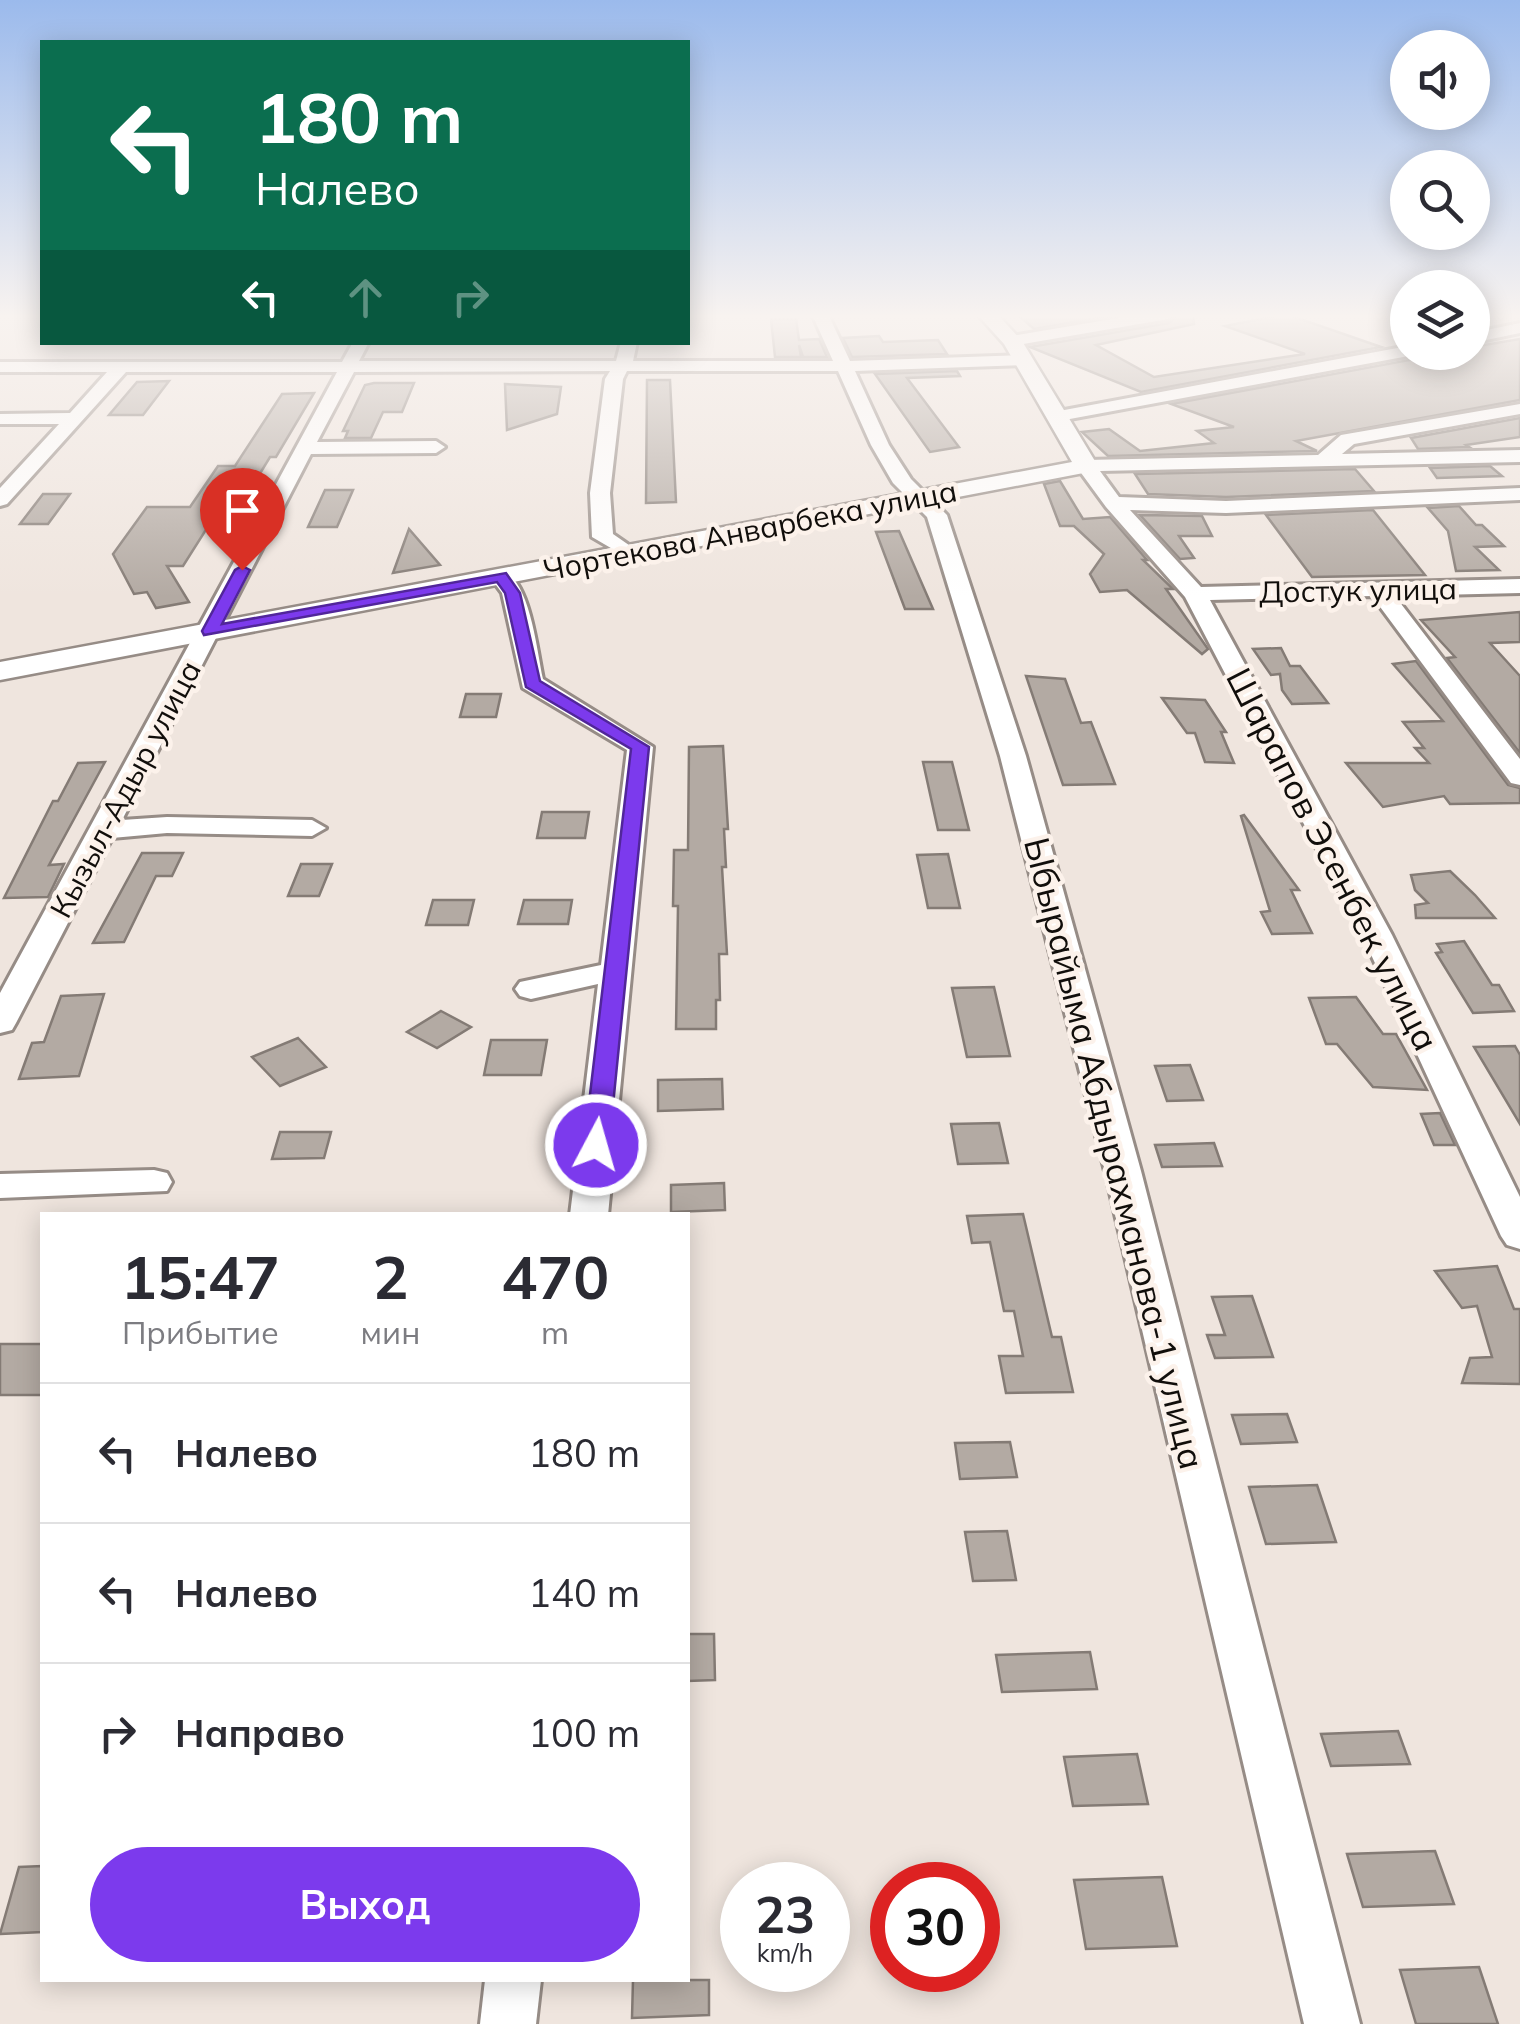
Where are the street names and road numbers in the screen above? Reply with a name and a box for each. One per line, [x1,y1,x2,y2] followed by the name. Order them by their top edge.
[540,471,960,589] street label: Чортекова Анварбека улица
[1259,569,1457,611] street label: Достук улица
[41,654,209,924] street label: Кызыл-Адыр улица
[1217,660,1449,1058] street label: Шарапов Эсенбек улица
[1015,833,1215,1473] street label: Ыбырайыма Абдырахманова-1 улица

